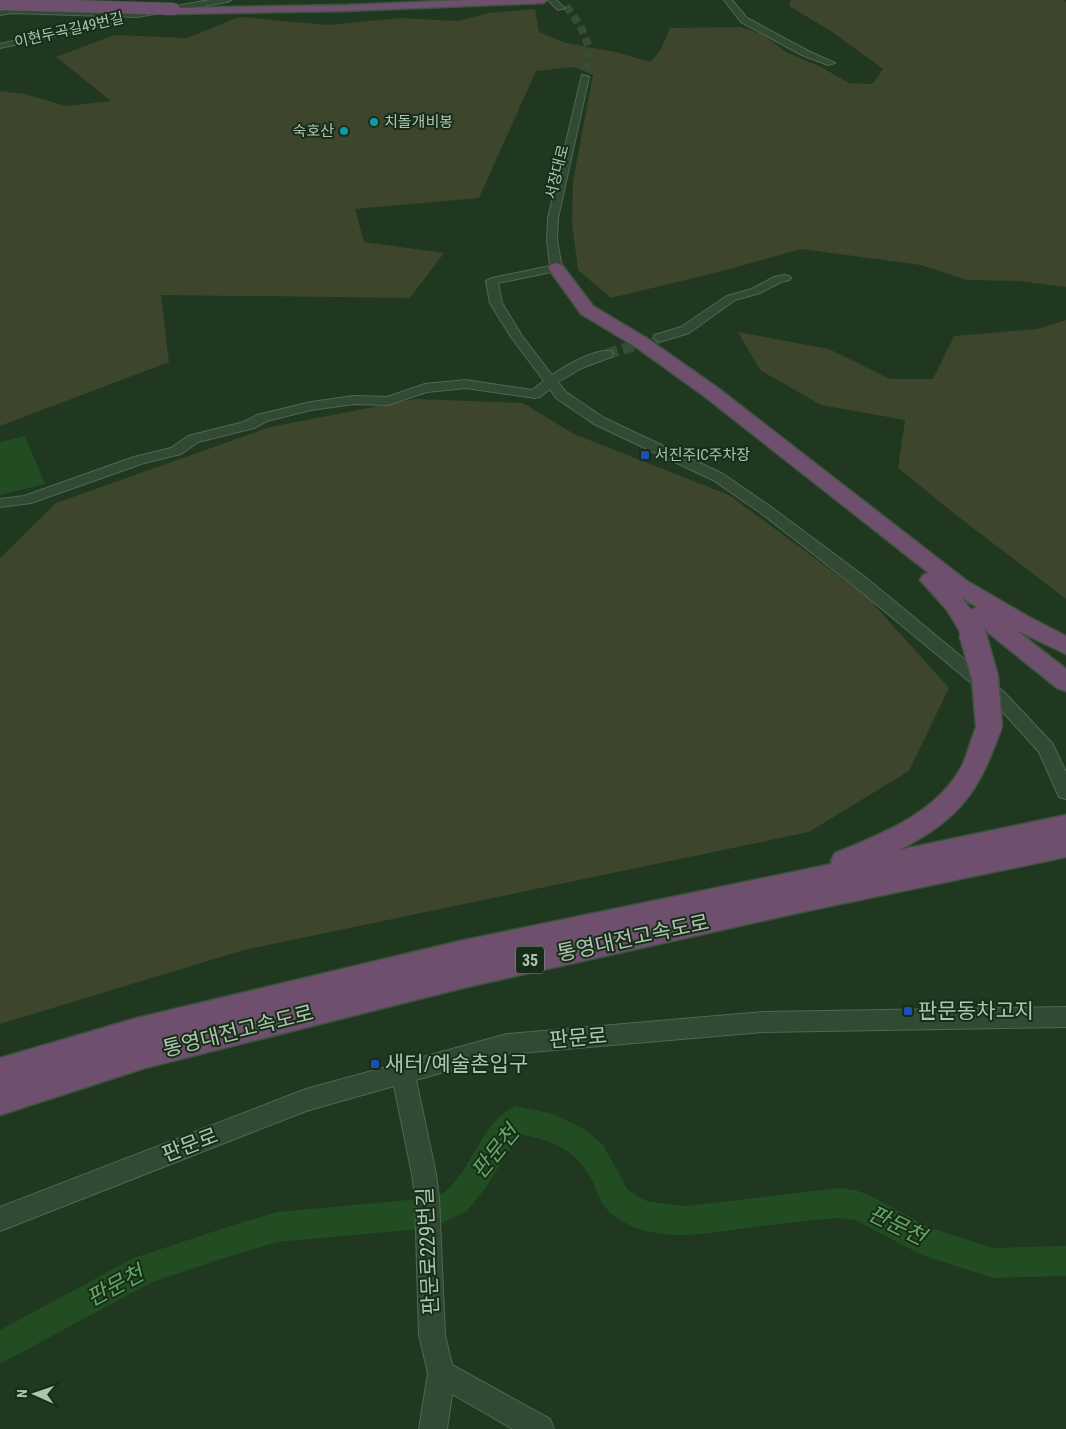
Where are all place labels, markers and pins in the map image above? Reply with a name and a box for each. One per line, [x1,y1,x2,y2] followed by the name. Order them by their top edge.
[384,113,453,131] place label: 치돌개비봉
[368,116,380,128] marker: 치돌개비봉
[293,122,334,140] place label: 숙호산
[338,125,350,137] marker: 숙호산
[655,446,750,464] place label: 서진주IC주차장
[639,449,651,461] marker: 서진주IC주차장
[918,999,1034,1023] place label: 판문동차고지
[902,1005,914,1017] marker: 판문동차고지
[385,1052,528,1076] place label: 새터/예술촌입구
[369,1058,381,1070] marker: 새터/예술촌입구

